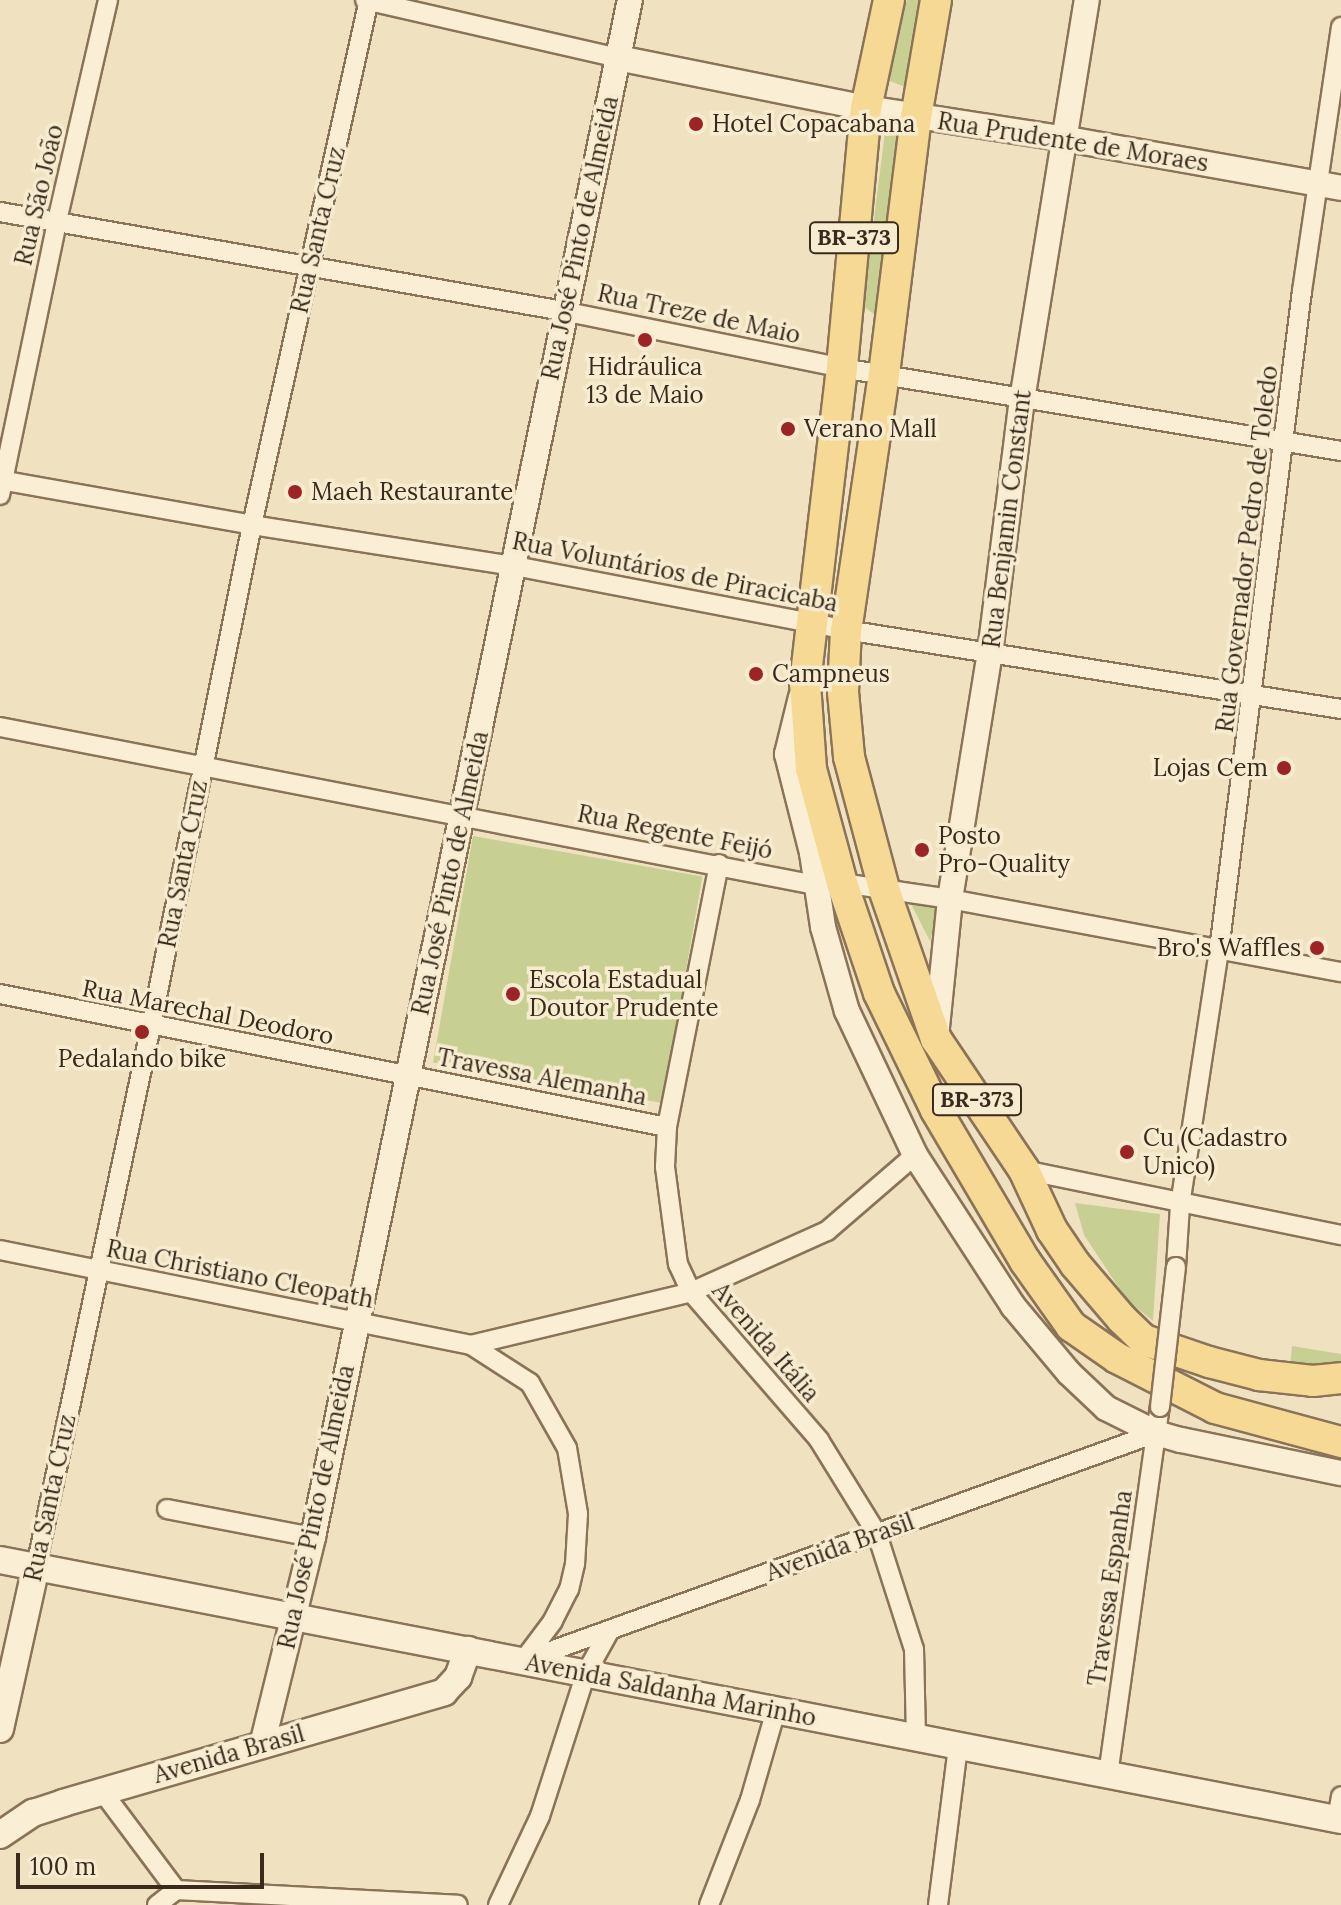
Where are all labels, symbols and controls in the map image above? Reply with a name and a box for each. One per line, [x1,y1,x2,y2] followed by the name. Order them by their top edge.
[536,93,624,383] street label: Rua José Pinto de Almeida
[935,106,1211,178] street label: Rua Prudente de Moraes
[712,110,915,138] place label: Hotel Copacabana
[687,115,705,133] marker: Hotel Copacabana
[9,122,69,268] street label: Rua São João
[285,144,351,316] street label: Rua Santa Cruz
[808,220,900,256] road number: BR-373
[595,278,803,350] street label: Rua Treze de Maio
[636,331,654,349] marker: Hidráulica 13 de Maio
[586,353,704,409] place label: Hidráulica 13 de Maio
[1210,364,1284,734] street label: Rua Governador Pedro de Toledo
[977,388,1037,650] street label: Rua Benjamin Constant
[804,415,937,443] place label: Verano Mall
[779,420,797,438] marker: Verano Mall
[311,478,513,506] place label: Maeh Restaurante
[286,483,304,501] marker: Maeh Restaurante
[510,526,840,618] street label: Rua Voluntários de Piracicaba
[772,660,890,688] place label: Campneus
[747,665,765,683] marker: Campneus
[406,728,494,1018] street label: Rua José Pinto de Almeida
[1153,754,1268,782] place label: Lojas Cem
[1275,759,1293,777] marker: Lojas Cem
[153,778,213,950] street label: Rua Santa Cruz
[575,799,775,865] street label: Rua Regente Feijó
[938,822,1070,878] place label: Posto Pro-Quality
[913,841,931,859] marker: Posto Pro-Quality
[1157,934,1301,962] place label: Bro's Waffles
[1308,939,1326,957] marker: Bro's Waffles
[529,966,719,1022] place label: Escola Estadual Doutor Prudente
[80,973,336,1051] street label: Rua Marechal Deodoro
[504,985,522,1003] marker: Escola Estadual Doutor Prudente
[133,1023,151,1041] marker: Pedalando bike
[435,1043,649,1111] street label: Travessa Alemanha
[58,1045,226,1073] place label: Pedalando bike
[931,1082,1023,1118] road number: BR-373
[1143,1124,1287,1180] place label: Cu (Cadastro Unico)
[1118,1143,1136,1161] marker: Cu (Cadastro Unico)
[104,1234,376,1314] street label: Rua Christiano Cleopath
[706,1276,826,1408] street label: Avenida Itália
[272,1362,360,1652] street label: Rua José Pinto de Almeida
[18,1412,82,1584] street label: Rua Santa Cruz
[1082,1488,1138,1688] street label: Travessa Espanha
[762,1507,918,1587] street label: Avenida Brasil
[523,1648,819,1732] street label: Avenida Saldanha Marinho
[150,1719,308,1789] street label: Avenida Brasil
[20,1837,268,1887] scale bar
[30,1851,96,1882] text: 100 m

